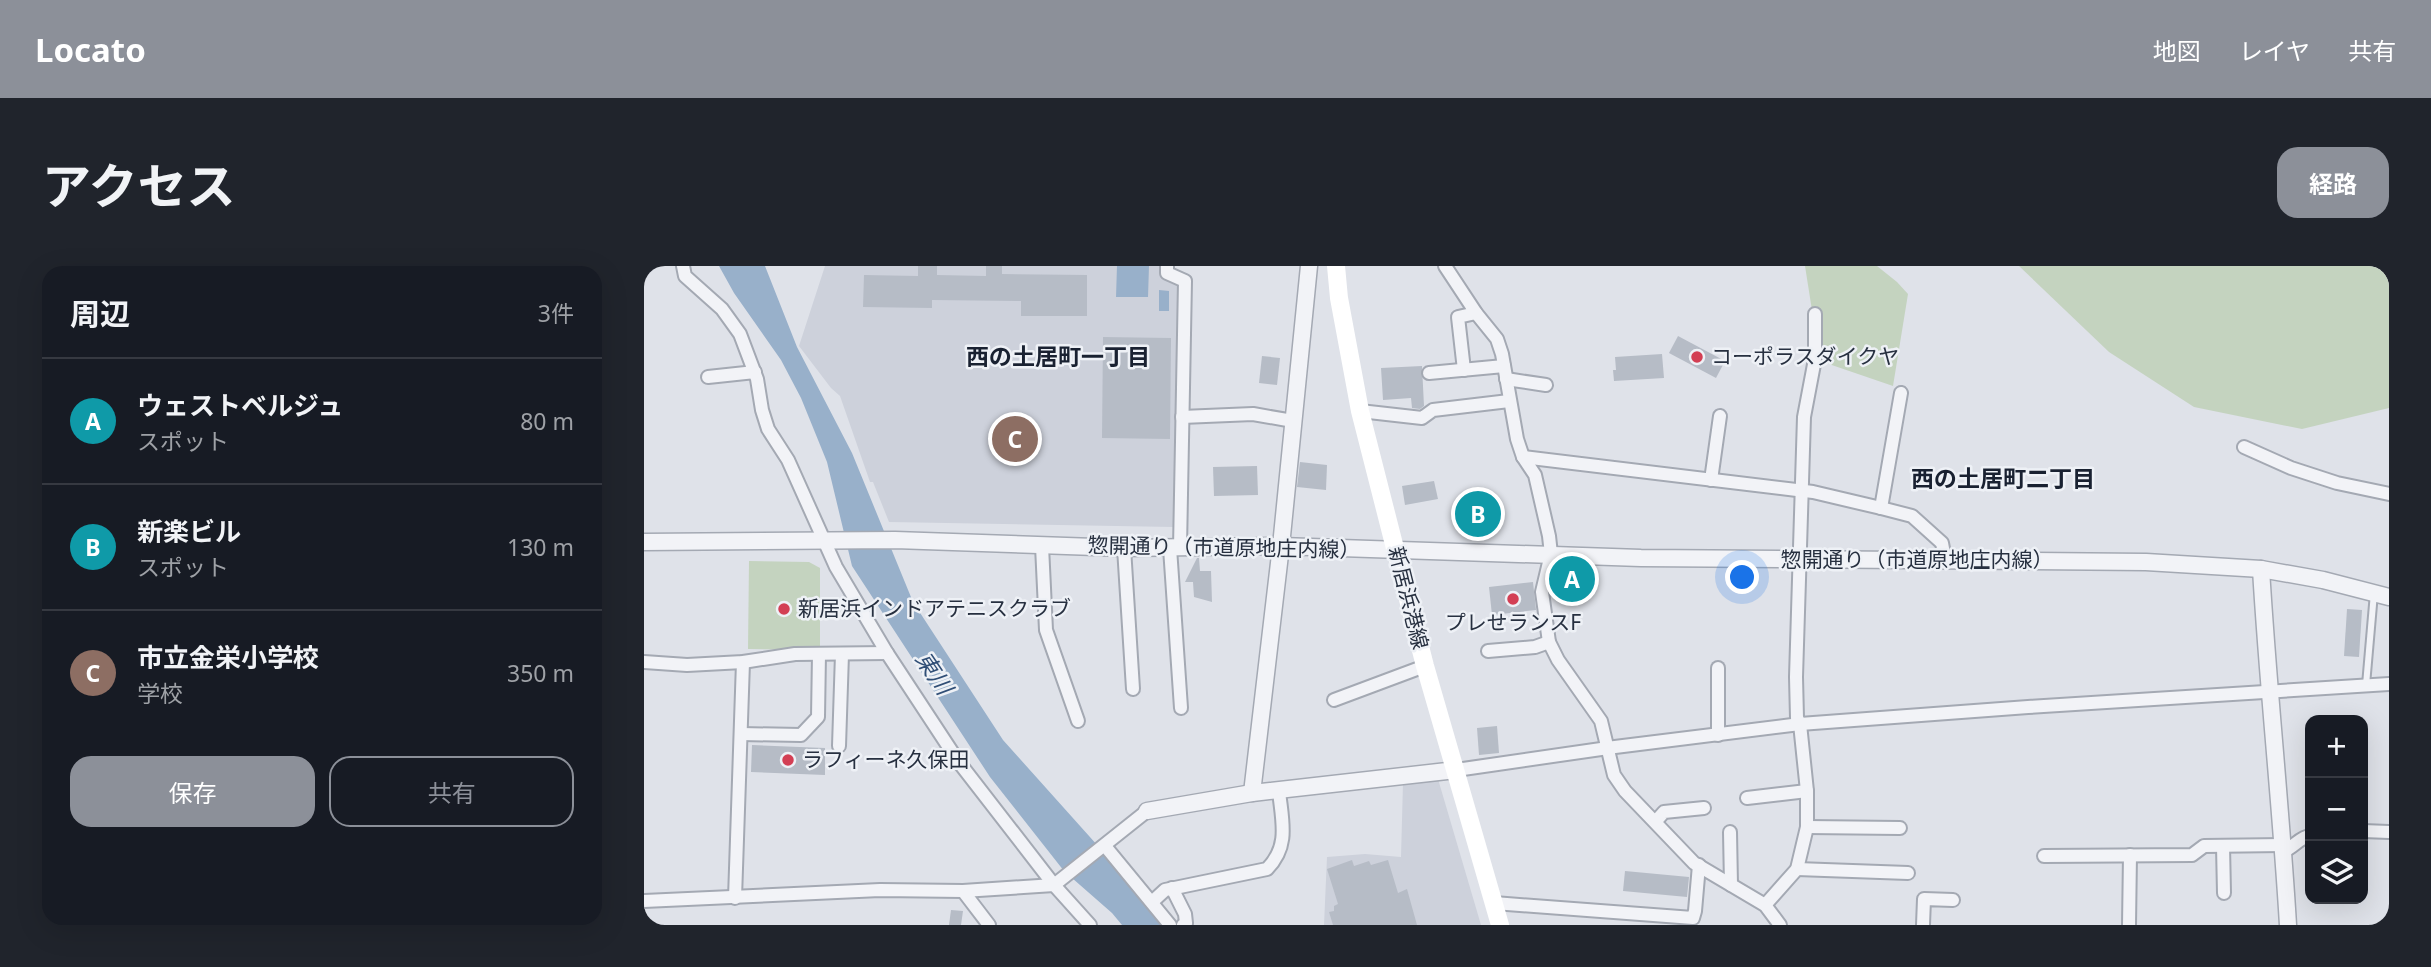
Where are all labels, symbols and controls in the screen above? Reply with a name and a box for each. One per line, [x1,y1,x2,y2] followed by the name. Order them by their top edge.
[35,27,146,72] text: Locato
[2153,34,2201,67] text: 地図
[2239,34,2310,67] text: レイヤ
[2348,34,2396,67] text: 共有
[2277,147,2389,218] button: 経路
[42,152,236,218] text: アクセス
[70,293,130,334] text: 周辺
[538,297,574,329] text: 3件
[966,340,1150,372] district label: 西の土居町一丁目
[1711,342,1899,370] place label: コーポラスダイクヤ
[1689,349,1705,365] marker: コーポラスダイクヤ
[137,387,343,423] text: ウェストベルジュ
[85,405,101,437] text: A
[520,405,574,437] text: 80 m
[992,413,1038,465] pin: C
[137,425,229,457] text: スポット
[1911,462,2095,494] district label: 西の土居町二丁目
[1455,488,1501,540] pin: B
[137,513,241,549] text: 新楽ビル
[85,531,101,563] text: B
[507,531,574,563] text: 130 m
[1087,531,1361,563] street label: 惣開通り（市道原地庄内線）
[1383,543,1435,652] street label: 新居浜港線
[1781,545,2054,573] street label: 惣開通り（市道原地庄内線）
[137,551,229,583] text: スポット
[1549,553,1595,605] pin: A
[1725,560,1759,594] your location
[1505,591,1521,607] marker: プレせランスF
[798,594,1071,622] place label: 新居浜インドアテニスクラブ
[776,601,792,617] marker: 新居浜インドアテニスクラブ
[1445,608,1581,636] place label: プレせランスF
[137,639,319,675] text: 市立金栄小学校
[909,644,963,703] water label: 東川
[86,657,100,689] text: C
[507,657,574,689] text: 350 m
[137,677,183,709] text: 学校
[2305,715,2368,904] map controls
[2305,715,2368,778] button: +
[802,745,970,773] place label: ラフィーネ久保田
[780,752,796,768] marker: ラフィーネ久保田
[70,756,315,827] button: 保存
[329,756,574,827] button: 共有
[2305,778,2368,841] button: −
[2305,841,2368,904] button: layers

